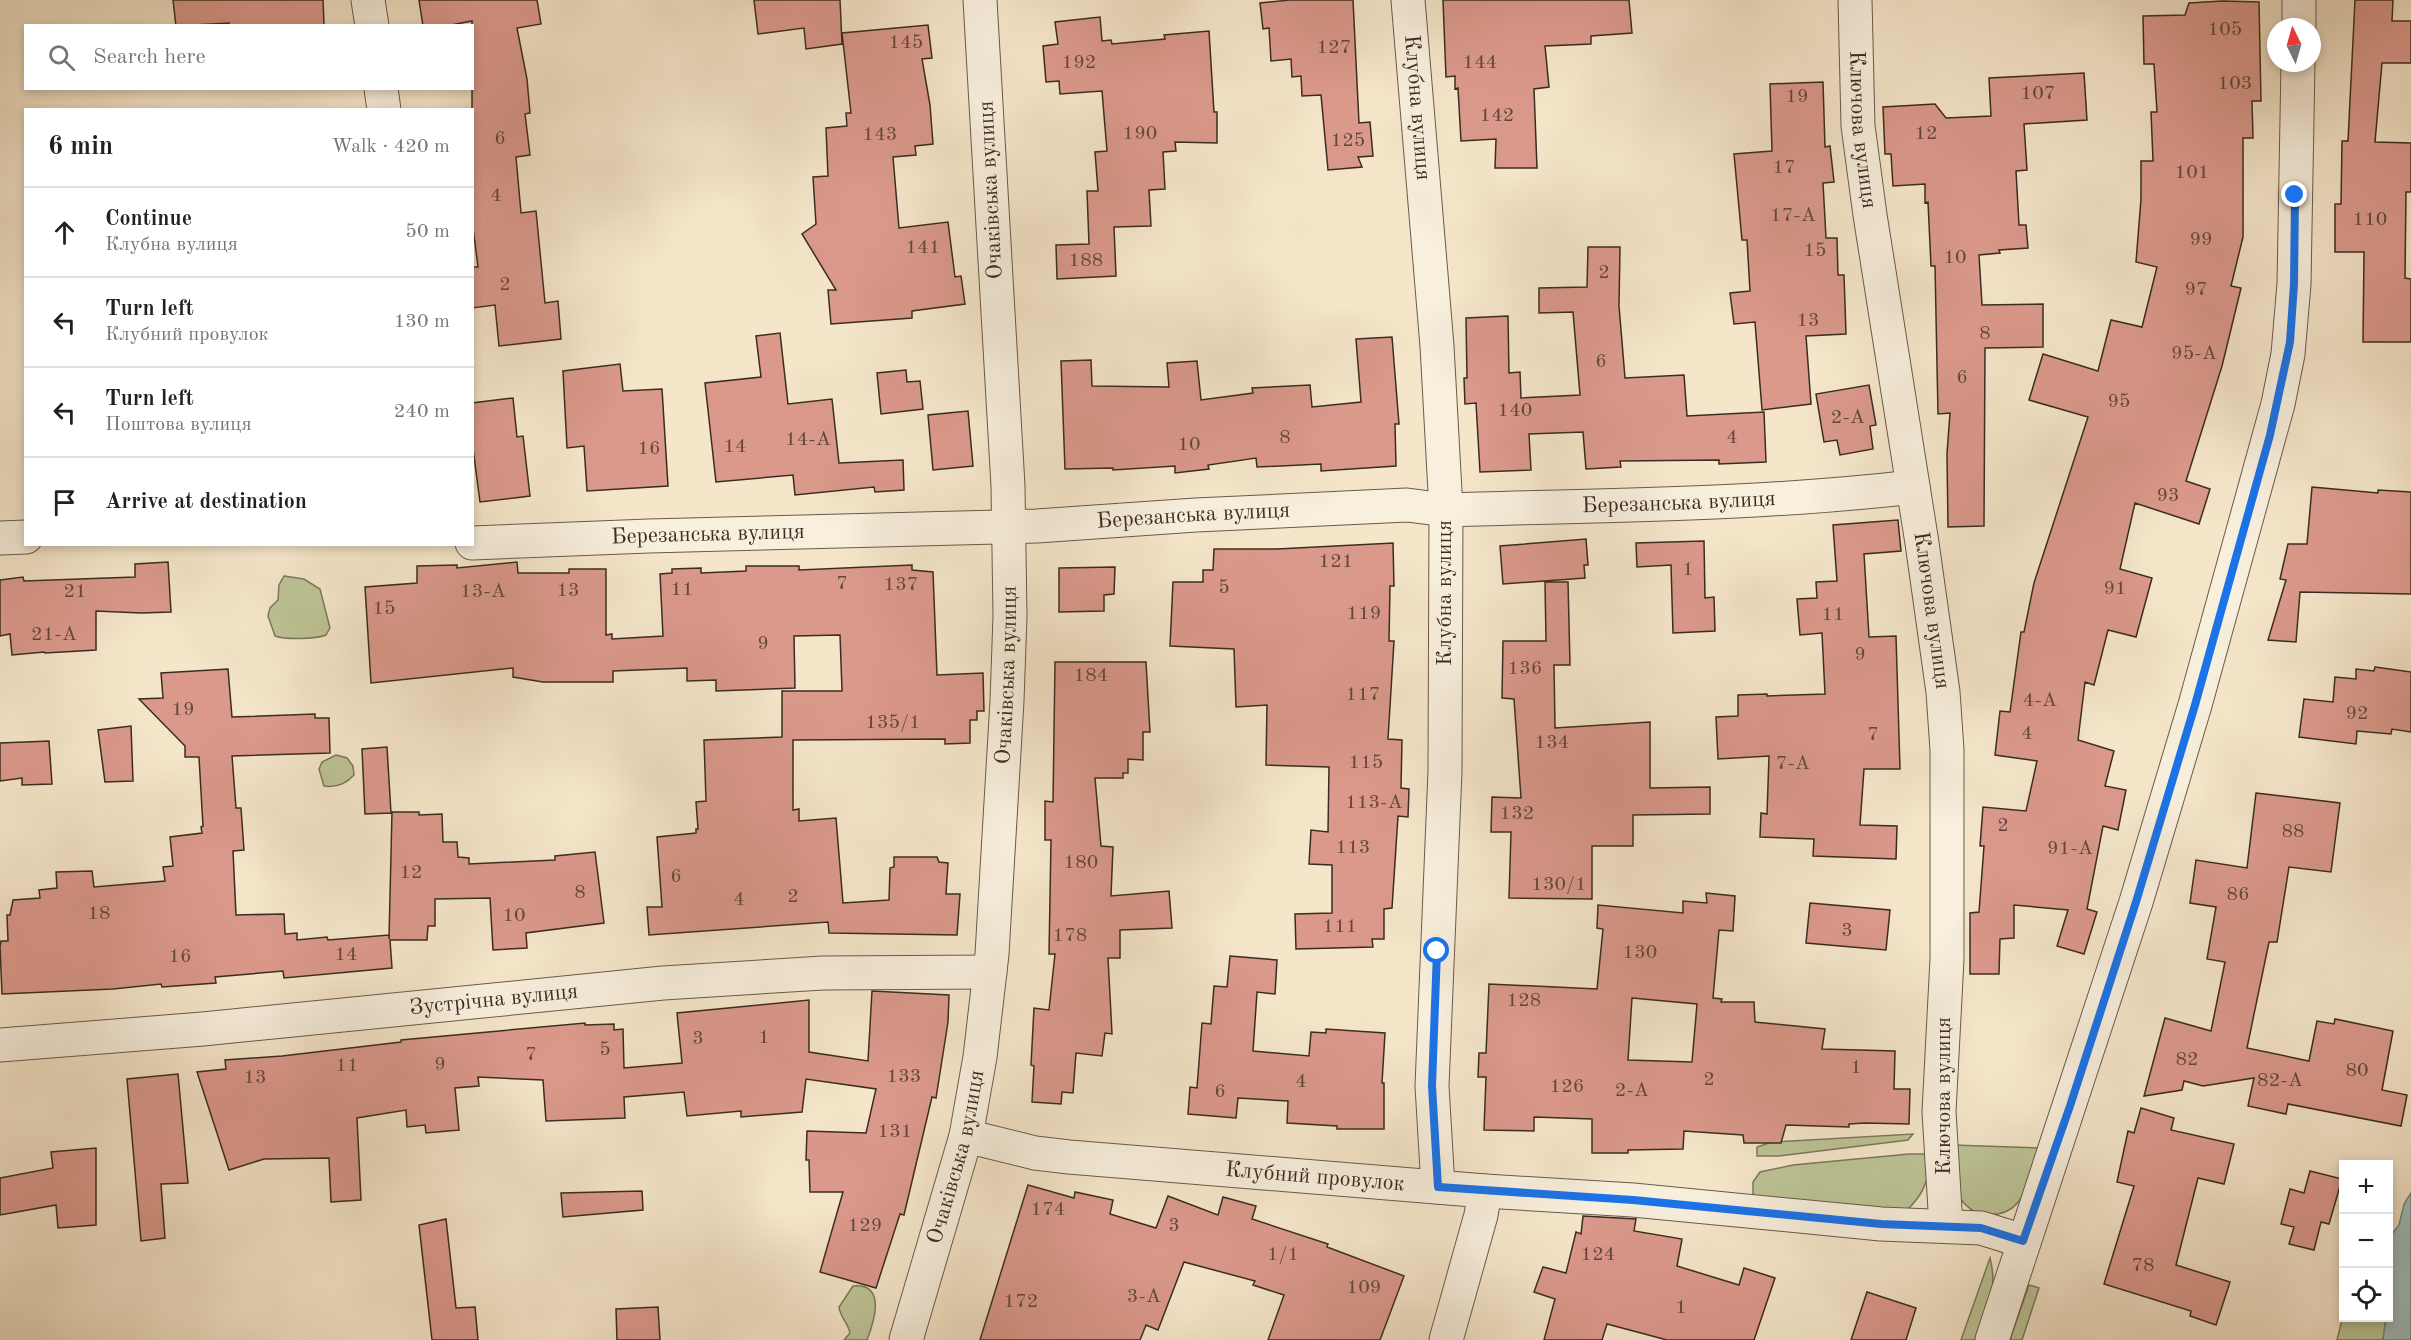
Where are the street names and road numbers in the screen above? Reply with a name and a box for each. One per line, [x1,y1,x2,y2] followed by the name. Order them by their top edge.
[1400,34,1434,181] street label: Клубна вулиця
[1845,50,1880,210] street label: Ключова вулиця
[975,100,1007,280] street label: Очаківська вулиця
[1581,488,1776,517] street label: Березанська вулиця
[1096,500,1291,533] street label: Березанська вулиця
[1434,520,1456,666] street label: Клубна вулиця
[610,521,805,548] street label: Березанська вулиця
[1909,530,1953,691] street label: Ключова вулиця
[992,585,1021,765] street label: Очаківська вулиця
[409,981,579,1019] street label: Зустрічна вулиця
[1933,1017,1955,1175] street label: Ключова вулиця
[924,1068,989,1247] street label: Очаківська вулиця
[1224,1159,1406,1195] street label: Клубний провулок

